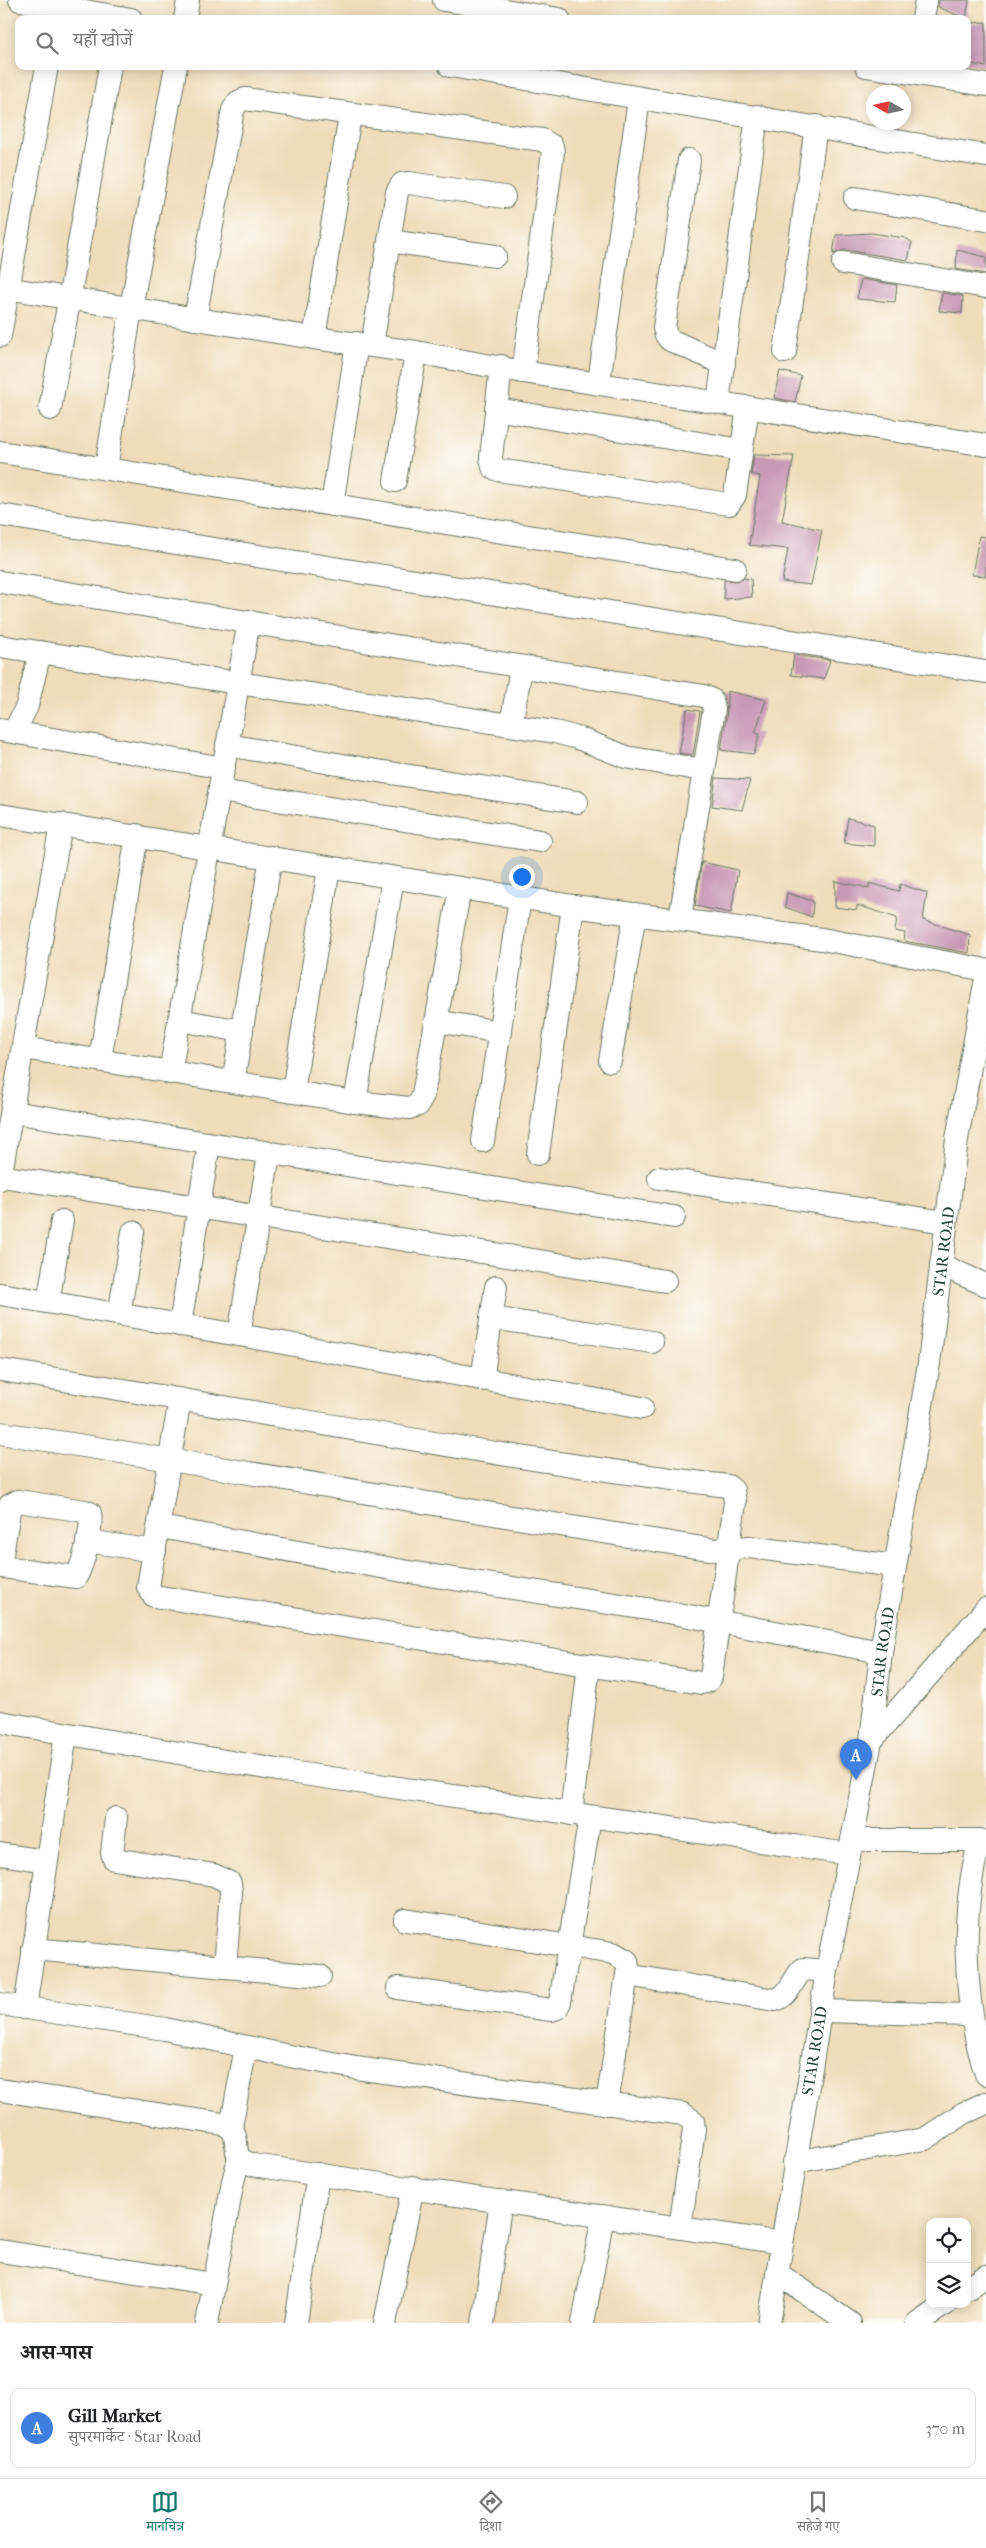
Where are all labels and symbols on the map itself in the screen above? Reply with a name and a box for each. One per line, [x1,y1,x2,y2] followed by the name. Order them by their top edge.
[866,85,911,130] north arrow
[509,864,535,890] your location
[928,1205,958,1297] street label: STAR ROAD
[867,1606,898,1697] street label: STAR ROAD
[840,1739,872,1780] pin: A
[798,2005,831,2097] street label: STAR ROAD

